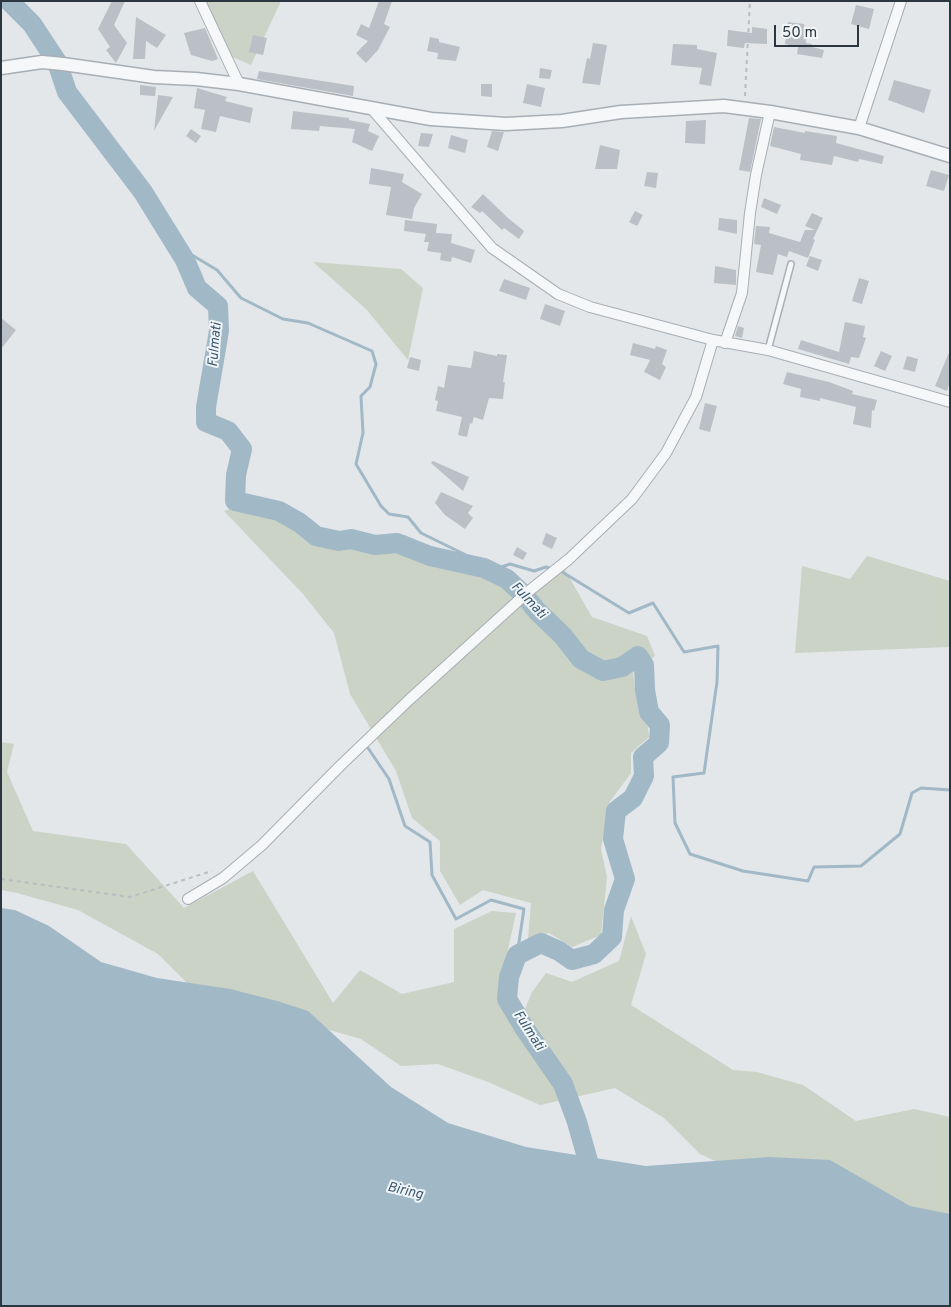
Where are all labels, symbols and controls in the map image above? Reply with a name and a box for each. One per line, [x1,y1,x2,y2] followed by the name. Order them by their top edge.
[776,15,861,47] scale bar
[782,24,817,43] text: 50 m
[206,322,226,368] water label: Fulmati
[507,579,549,623] water label: Fulmati
[509,1008,547,1054] water label: Fulmati
[385,1180,425,1204] water label: Biring

